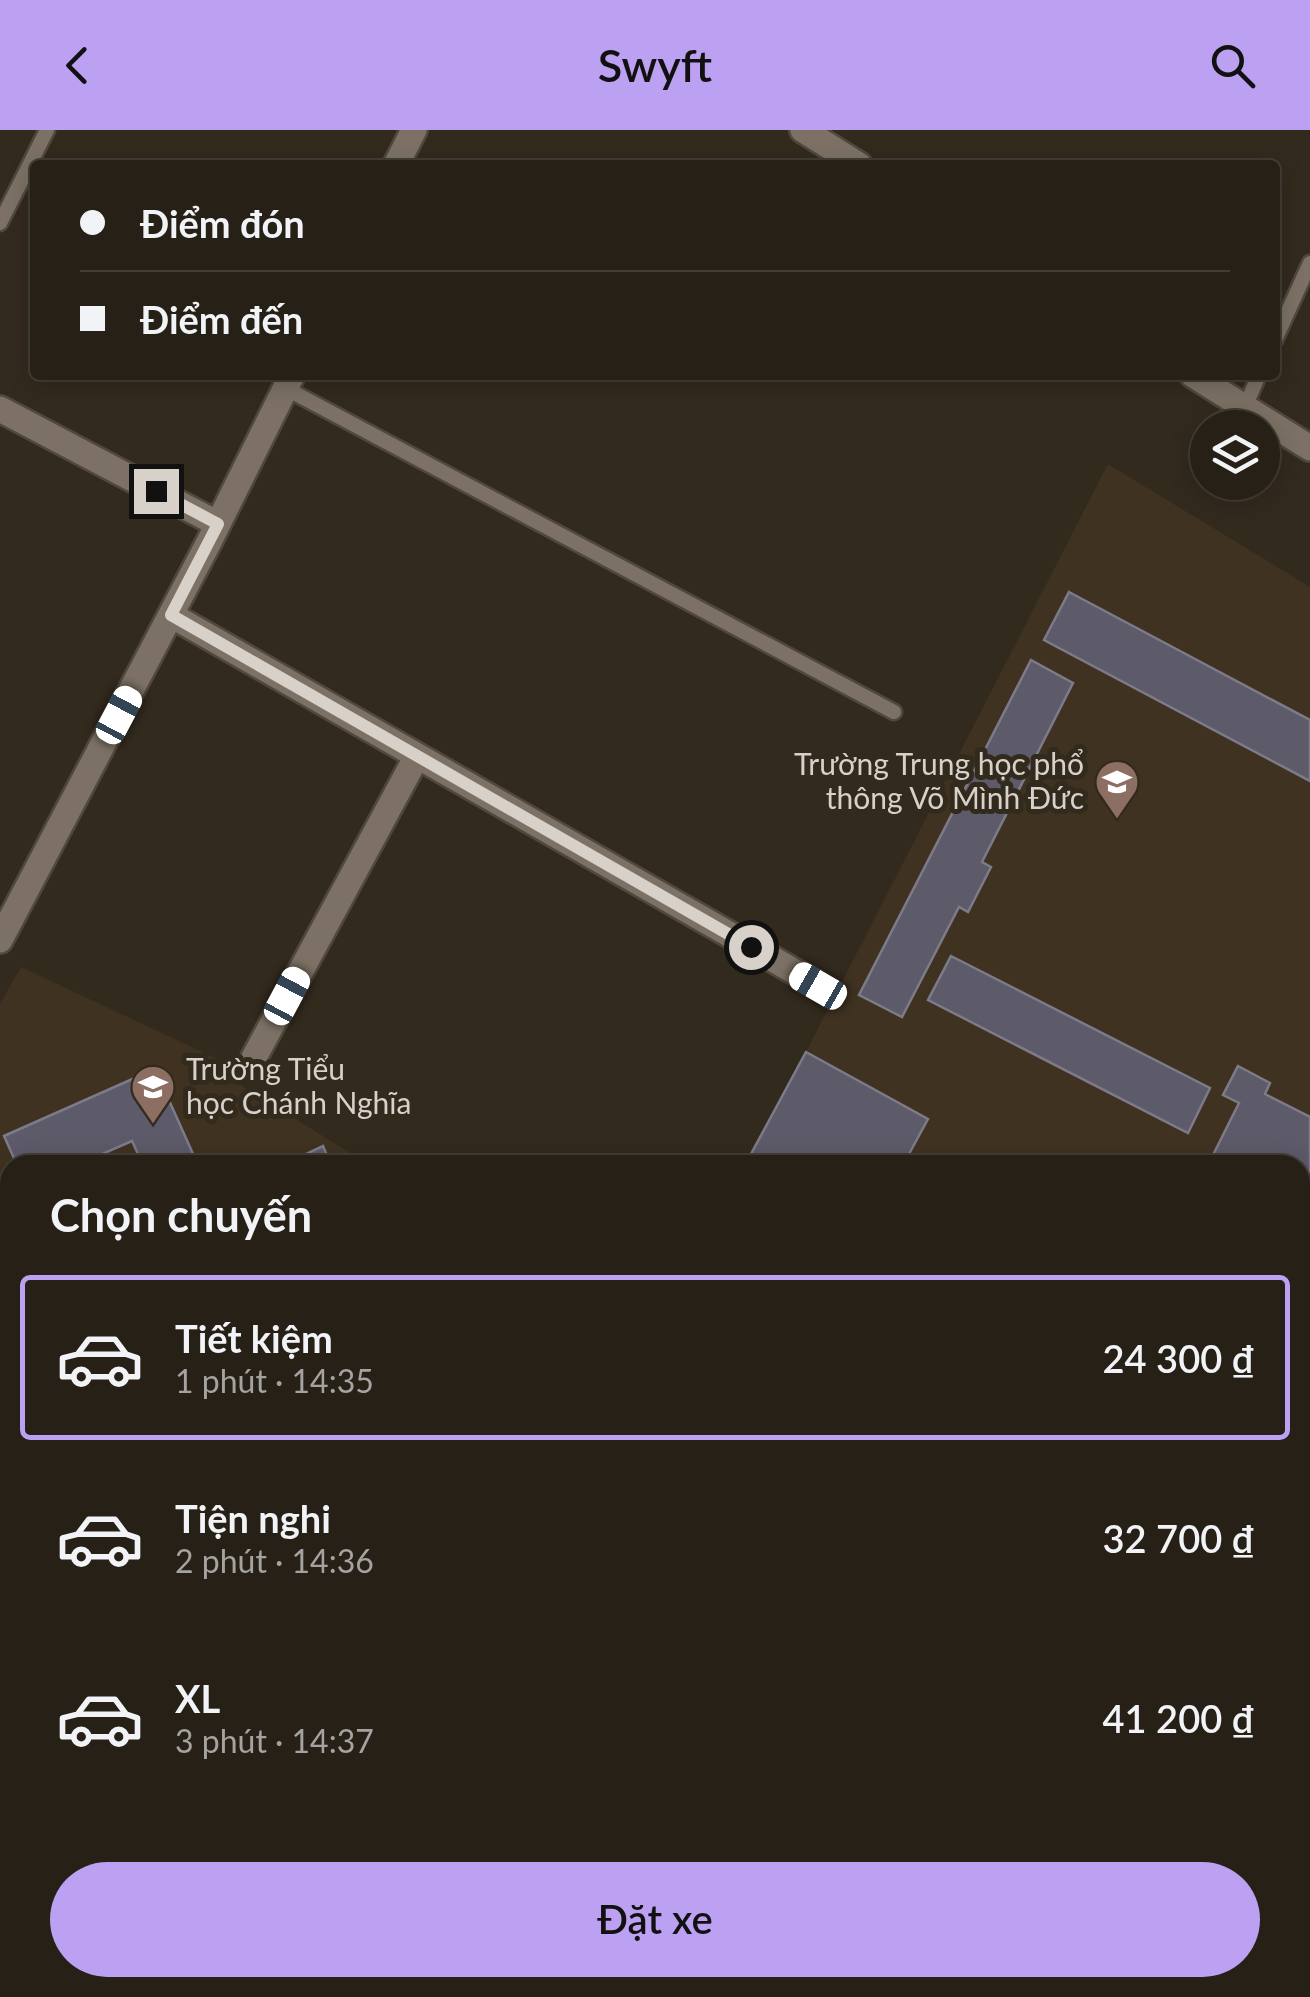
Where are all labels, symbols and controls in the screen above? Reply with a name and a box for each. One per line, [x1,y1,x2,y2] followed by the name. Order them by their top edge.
[50,38,105,93] icon: back
[598,38,712,92] text: Swyft
[1205,38,1260,93] icon: search
[140,200,305,246] text: Điểm đón
[140,296,303,342] text: Điểm đến
[1190,410,1280,500] map controls
[1190,410,1280,500] button: layers
[134,469,179,514] route end
[92,681,146,749] car
[794,745,1084,815] place label: Trường Trung học phổ thông Võ Mình Đức
[1094,759,1140,820] school or university icon: Trường Trung học phổ thông Võ Mình Đức
[729,925,774,970] route start
[785,958,851,1014] car
[260,962,314,1030] car
[186,1050,411,1120] place label: Trường Tiểu học Chánh Nghĩa
[130,1064,176,1125] school or university icon: Trường Tiểu học Chánh Nghĩa
[50,1188,312,1242] text: Chọn chuyến
[55,1313,145,1403] icon: car
[175,1315,333,1361] text: Tiết kiệm
[1103,1335,1255,1381] text: 24 300 ₫
[175,1361,374,1400] text: 1 phút · 14:35
[55,1493,145,1583] icon: car
[175,1495,331,1541] text: Tiện nghi
[1103,1515,1255,1561] text: 32 700 ₫
[175,1541,374,1580] text: 2 phút · 14:36
[55,1673,145,1763] icon: car
[175,1675,220,1721] text: XL
[1103,1695,1255,1741] text: 41 200 ₫
[175,1721,374,1760] text: 3 phút · 14:37
[50,1862,1260,1977] button: Đặt xe

